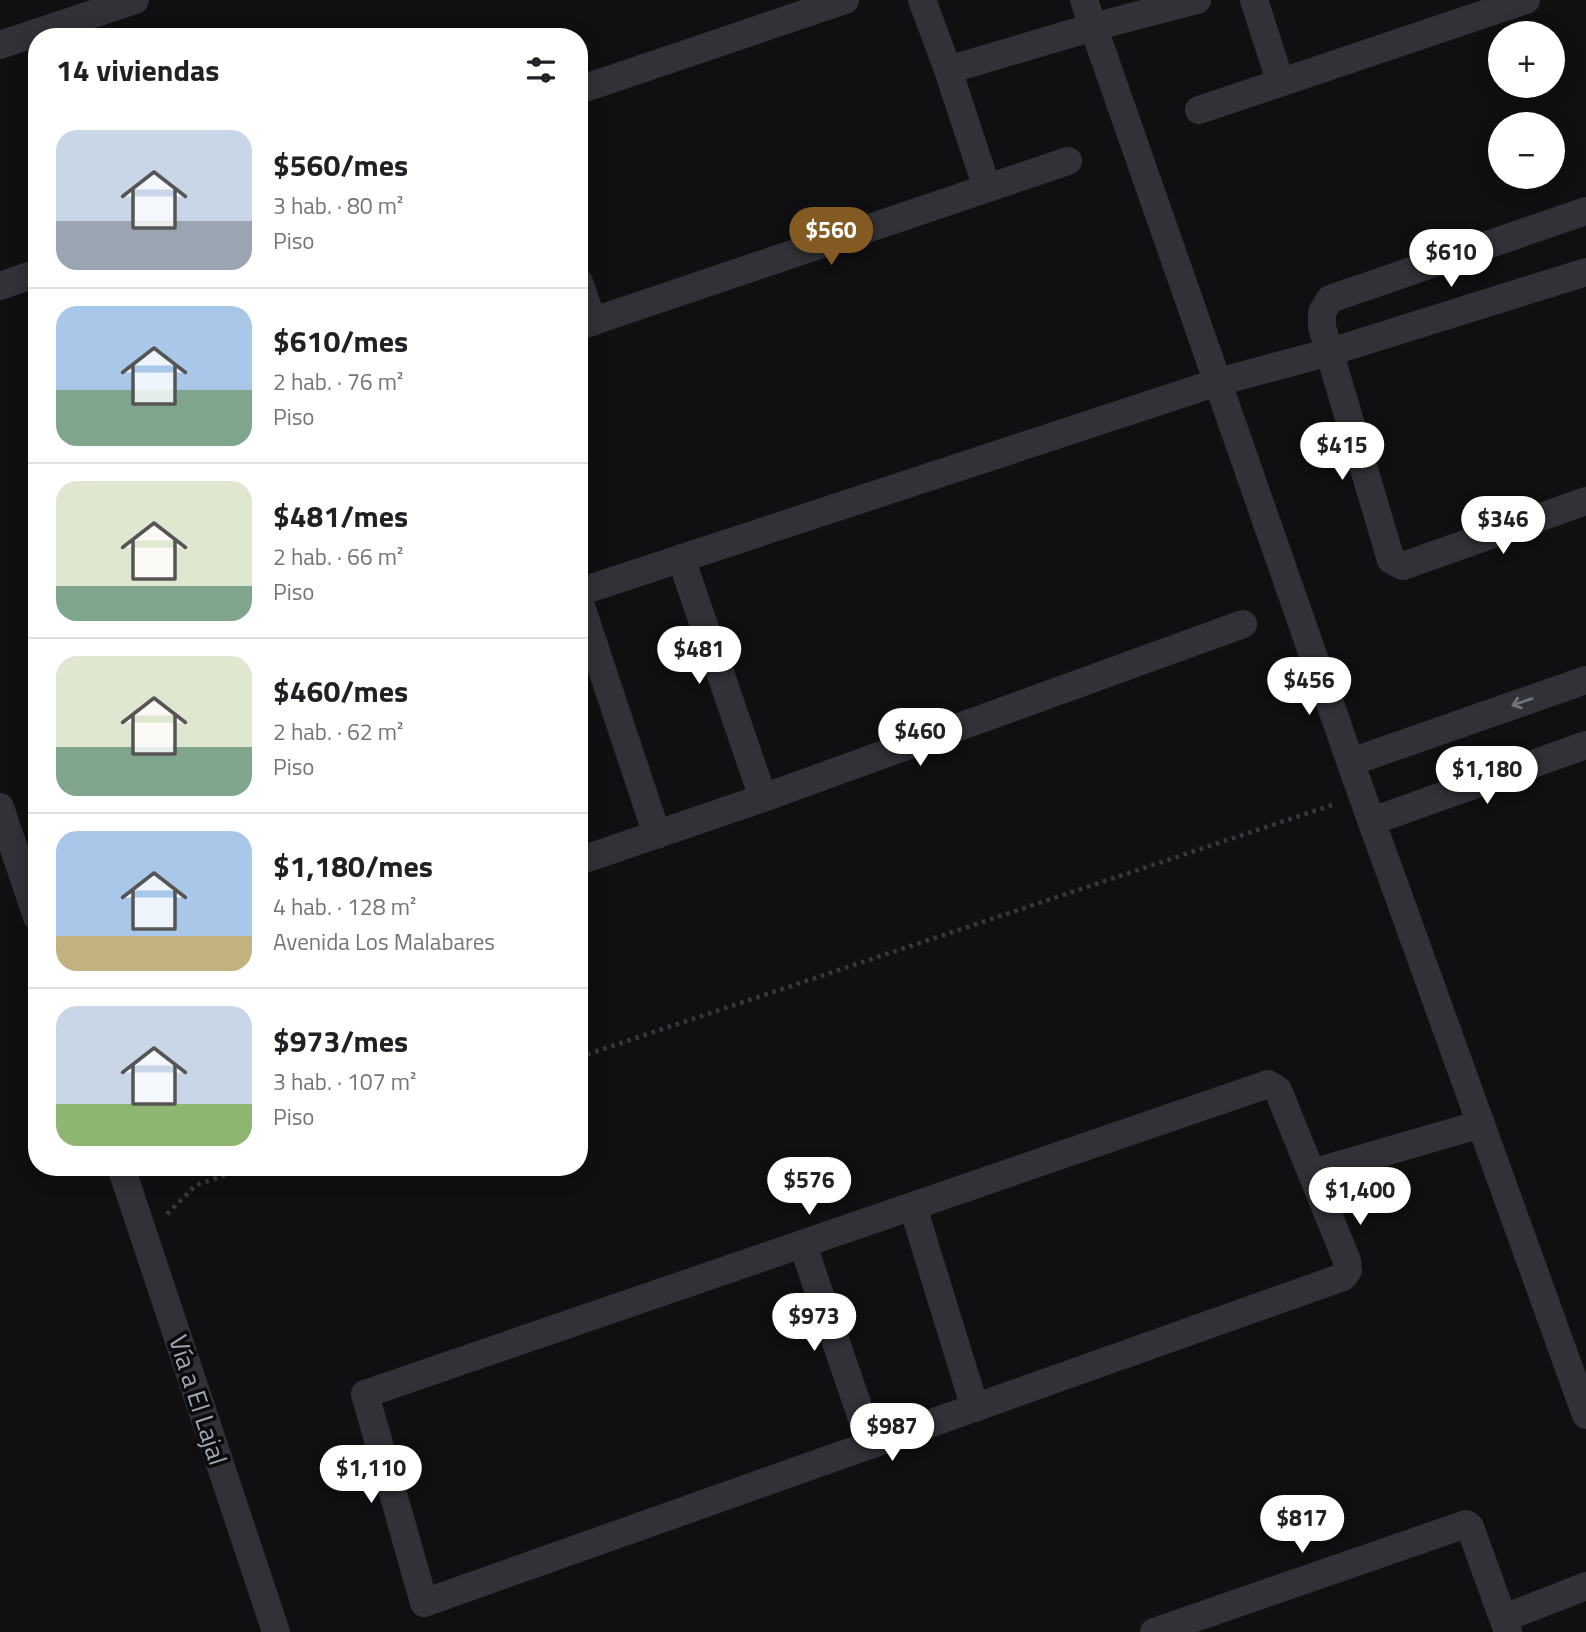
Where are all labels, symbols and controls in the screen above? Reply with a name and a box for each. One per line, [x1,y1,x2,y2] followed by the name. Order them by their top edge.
[1488,21,1565,189] map controls
[1488,21,1565,98] button: +
[56,47,219,93] text: 14 viviendas
[522,51,560,89] icon: filters
[1488,112,1565,189] button: −
[273,142,408,188] text: $560/mes
[112,158,196,242] icon: home
[273,188,403,223] text: 3 hab. · 80 m²
[790,208,872,267] pin: $560
[805,212,857,247] text: $560
[273,223,315,258] text: Piso
[1410,230,1492,289] pin: $610
[1425,234,1477,269] text: $610
[273,318,408,364] text: $610/mes
[112,334,196,418] icon: home
[273,364,403,399] text: 2 hab. · 76 m²
[273,399,315,434] text: Piso
[1301,422,1383,482] pin: $415
[1316,427,1368,462] text: $415
[273,493,408,539] text: $481/mes
[1462,496,1544,556] pin: $346
[1477,501,1529,536] text: $346
[112,509,196,593] icon: home
[273,539,403,574] text: 2 hab. · 66 m²
[273,574,315,609] text: Piso
[658,626,740,686] pin: $481
[673,631,725,666] text: $481
[1268,658,1350,717] pin: $456
[1283,662,1335,697] text: $456
[273,668,408,714] text: $460/mes
[112,684,196,768] icon: home
[1511,697,1533,709] one-way arrow
[879,708,961,768] pin: $460
[894,713,946,748] text: $460
[273,714,403,749] text: 2 hab. · 62 m²
[1430,746,1544,806] pin: $1,180
[273,749,315,784] text: Piso
[1452,751,1522,786] text: $1,180
[273,843,433,889] text: $1,180/mes
[112,859,196,943] icon: home
[273,889,416,924] text: 4 hab. · 128 m²
[273,924,495,959] text: Avenida Los Malabares
[273,1018,408,1064] text: $973/mes
[112,1034,196,1118] icon: home
[273,1064,416,1099] text: 3 hab. · 107 m²
[273,1099,315,1134] text: Piso
[768,1158,850,1217] pin: $576
[783,1162,835,1197] text: $576
[1303,1168,1417,1227] pin: $1,400
[1325,1172,1395,1207] text: $1,400
[773,1294,855,1353] pin: $973
[788,1298,840,1333] text: $973
[159,1330,238,1470] street label: Vía a El Lajal
[851,1404,933,1463] pin: $987
[866,1408,918,1443] text: $987
[314,1446,428,1505] pin: $1,110
[336,1450,406,1485] text: $1,110
[1261,1496,1343,1555] pin: $817
[1276,1500,1328,1535] text: $817

